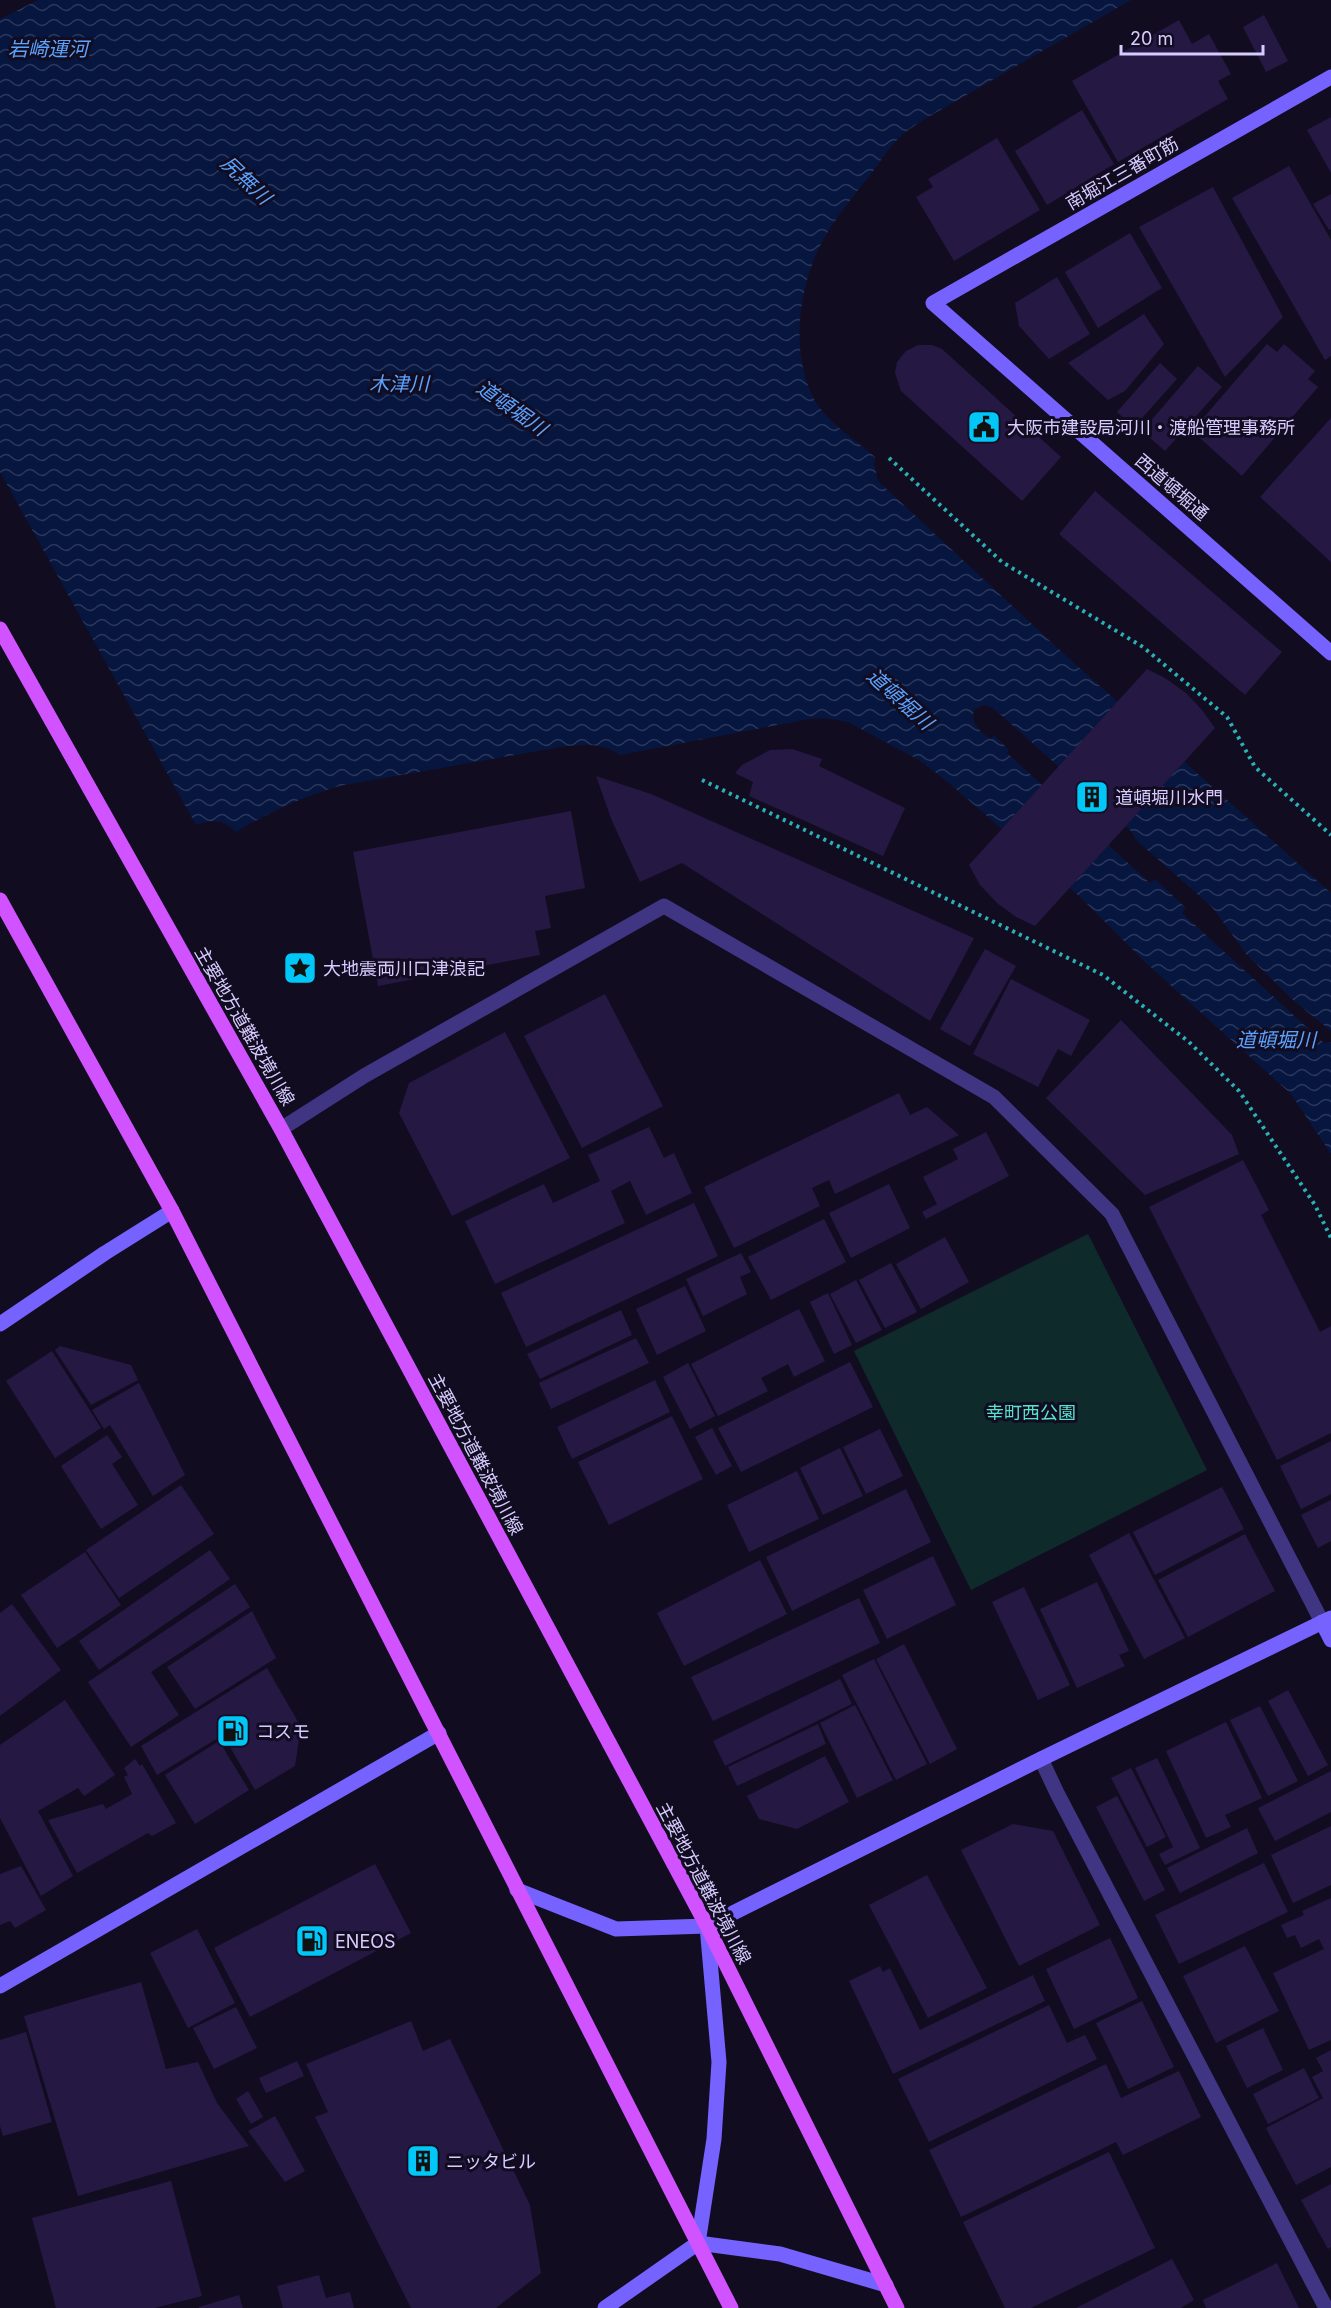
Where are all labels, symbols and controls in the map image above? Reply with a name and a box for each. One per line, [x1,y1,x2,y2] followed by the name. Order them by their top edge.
[1121,18,1264,56] scale bar
[1130,28,1173,49] text: 20 m
[8,37,92,61] water label: 岩崎運河
[1062,132,1182,214] street label: 南堀江三番町筋
[216,151,278,211] water label: 尻無川
[369,372,431,396] water label: 木津川
[472,375,553,442] water label: 道頓堀川
[966,409,1002,445] public building icon: 大阪市建設局河川・渡船管理事務所
[1007,417,1295,438] place label: 大阪市建設局河川・渡船管理事務所
[1131,450,1213,524] street label: 西道頓堀通
[862,663,939,736] water label: 道頓堀川
[1074,779,1110,815] building icon: 道頓堀川水門
[1115,787,1223,808] place label: 道頓堀川水門
[191,943,299,1109] street label: 主要地方道難波境川線
[282,950,318,986] place icon: 大地震両川口津浪記
[323,958,485,979] place label: 大地震両川口津浪記
[1236,1028,1318,1052] water label: 道頓堀川
[424,1370,528,1538] street label: 主要地方道難波境川線
[986,1402,1076,1423] park label: 幸町西公園
[215,1713,251,1749] fuel station icon: コスモ
[256,1721,310,1742] place label: コスモ
[652,1799,756,1967] street label: 主要地方道難波境川線
[294,1923,330,1959] fuel station icon: ENEOS
[335,1931,396,1952] place label: ENEOS
[405,2143,441,2179] building icon: ニッタビル
[446,2151,536,2172] place label: ニッタビル

